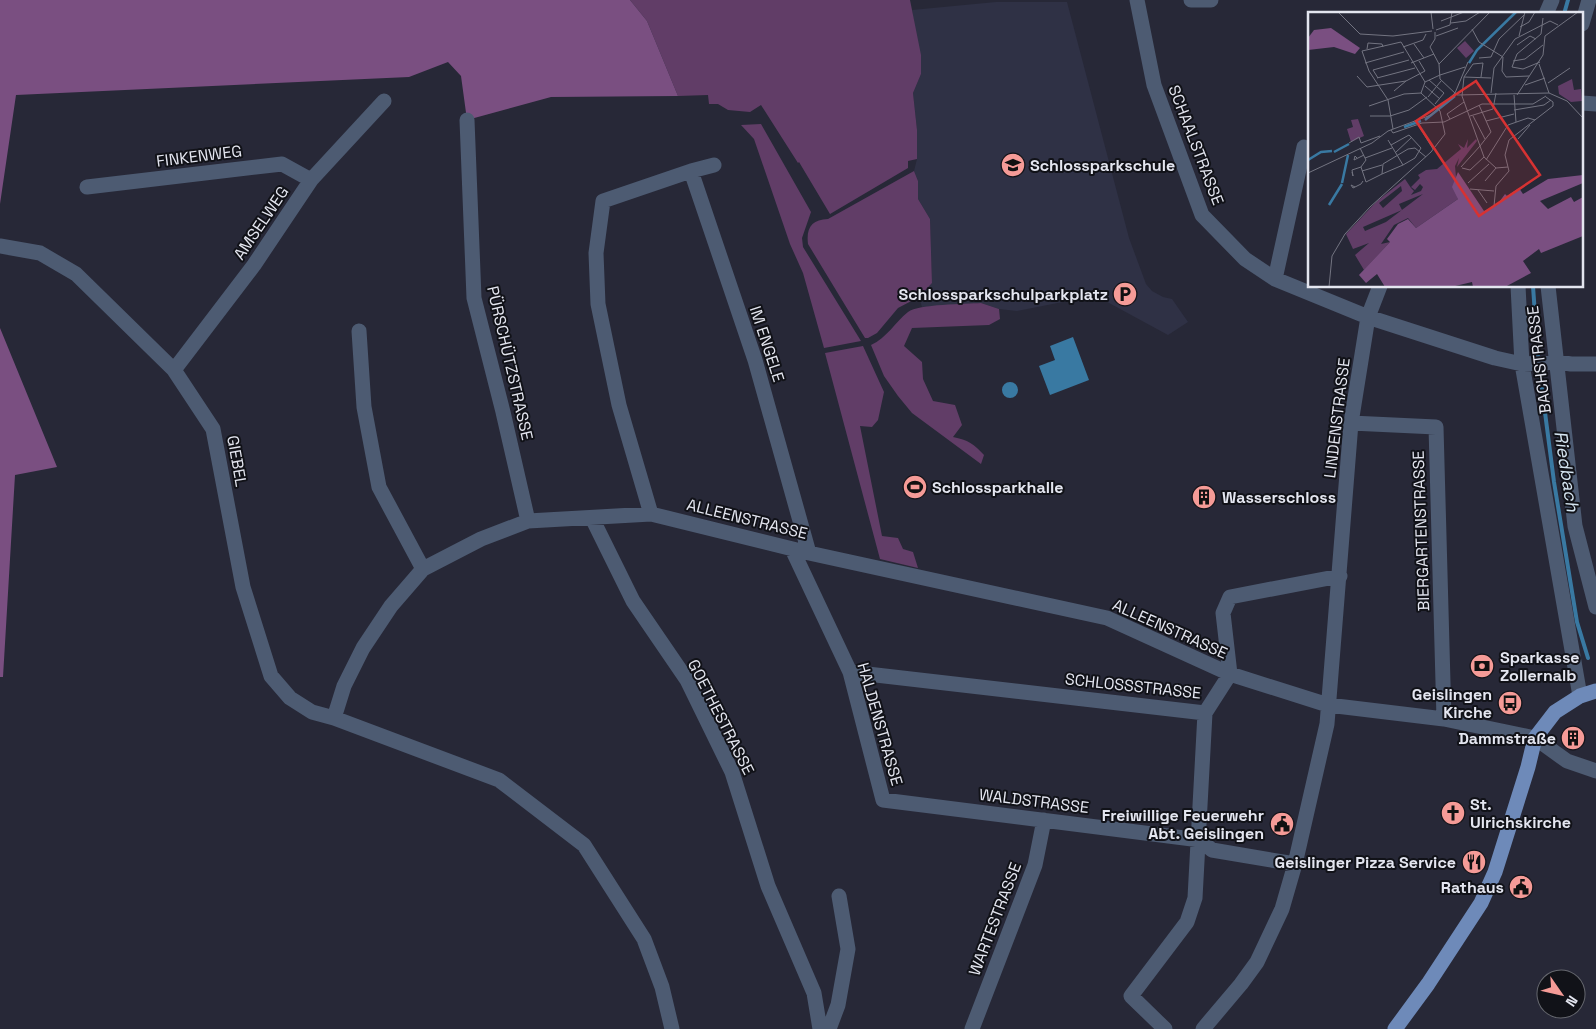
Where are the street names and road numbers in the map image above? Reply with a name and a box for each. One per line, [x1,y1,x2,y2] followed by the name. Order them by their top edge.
[1163,82,1229,208] street label: SCHAALSTRASSE
[155,140,243,172] street label: FINKENWEG
[229,182,293,264] street label: AMSELWEG
[482,284,538,442] street label: PÜRSCHÜTZSTRASSE
[745,303,789,385] street label: IM ENGELE
[1522,305,1556,415] street label: BACHSTRASSE
[1319,357,1355,479] street label: LINDENSTRASSE
[222,434,252,489] street label: GIEBEL
[1408,450,1434,612] street label: BIERGARTENSTRASSE
[684,494,810,544] street label: ALLEENSTRASSE
[1109,594,1231,664] street label: ALLEENSTRASSE
[683,656,759,778] street label: GOETHESTRASSE
[852,660,908,788] street label: HALDENSTRASSE
[1064,668,1202,704] street label: SCHLOSSSTRASSE
[978,784,1090,818] street label: WALDSTRASSE
[964,859,1026,979] street label: WARTESTRASSE

